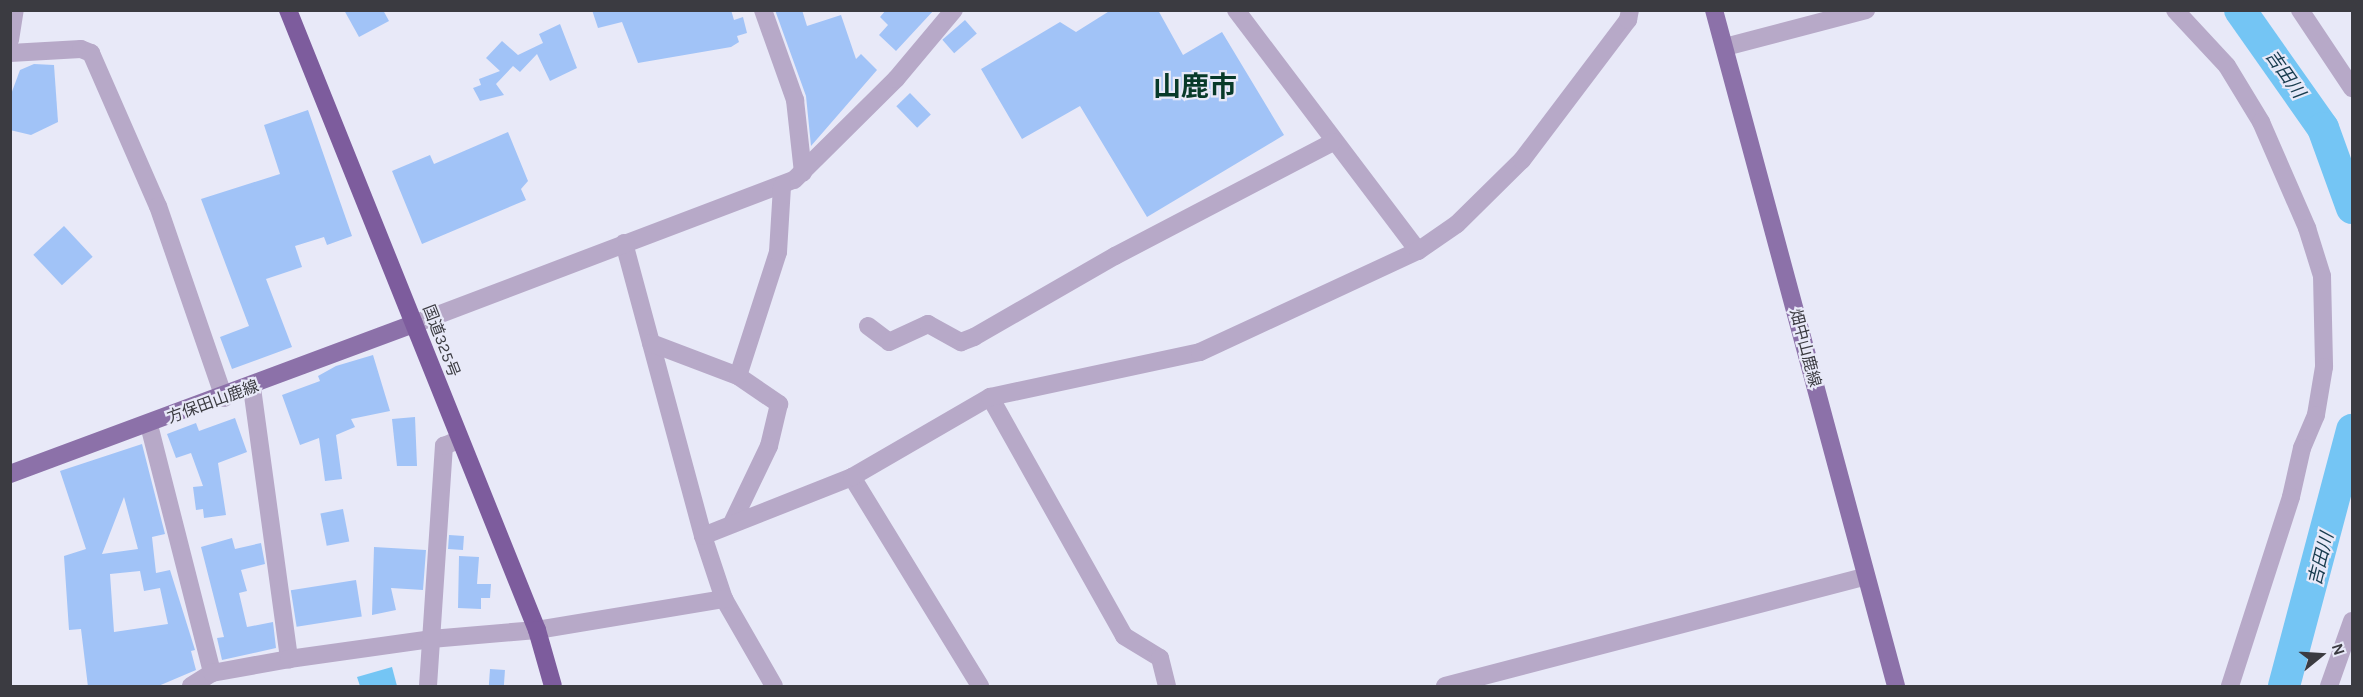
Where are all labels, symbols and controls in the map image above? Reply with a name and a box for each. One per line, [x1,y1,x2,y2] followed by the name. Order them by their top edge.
[2261,46,2309,102] water label: 吉田川
[1153,70,1237,104] district label: 山鹿市
[418,302,464,380] street label: 国道325号
[1785,307,1825,389] street label: 畑中山鹿線
[165,377,261,427] street label: 方保田山鹿線
[2304,530,2338,588] water label: 吉田川
[2291,625,2351,685] north arrow
[2328,641,2349,658] text: N

